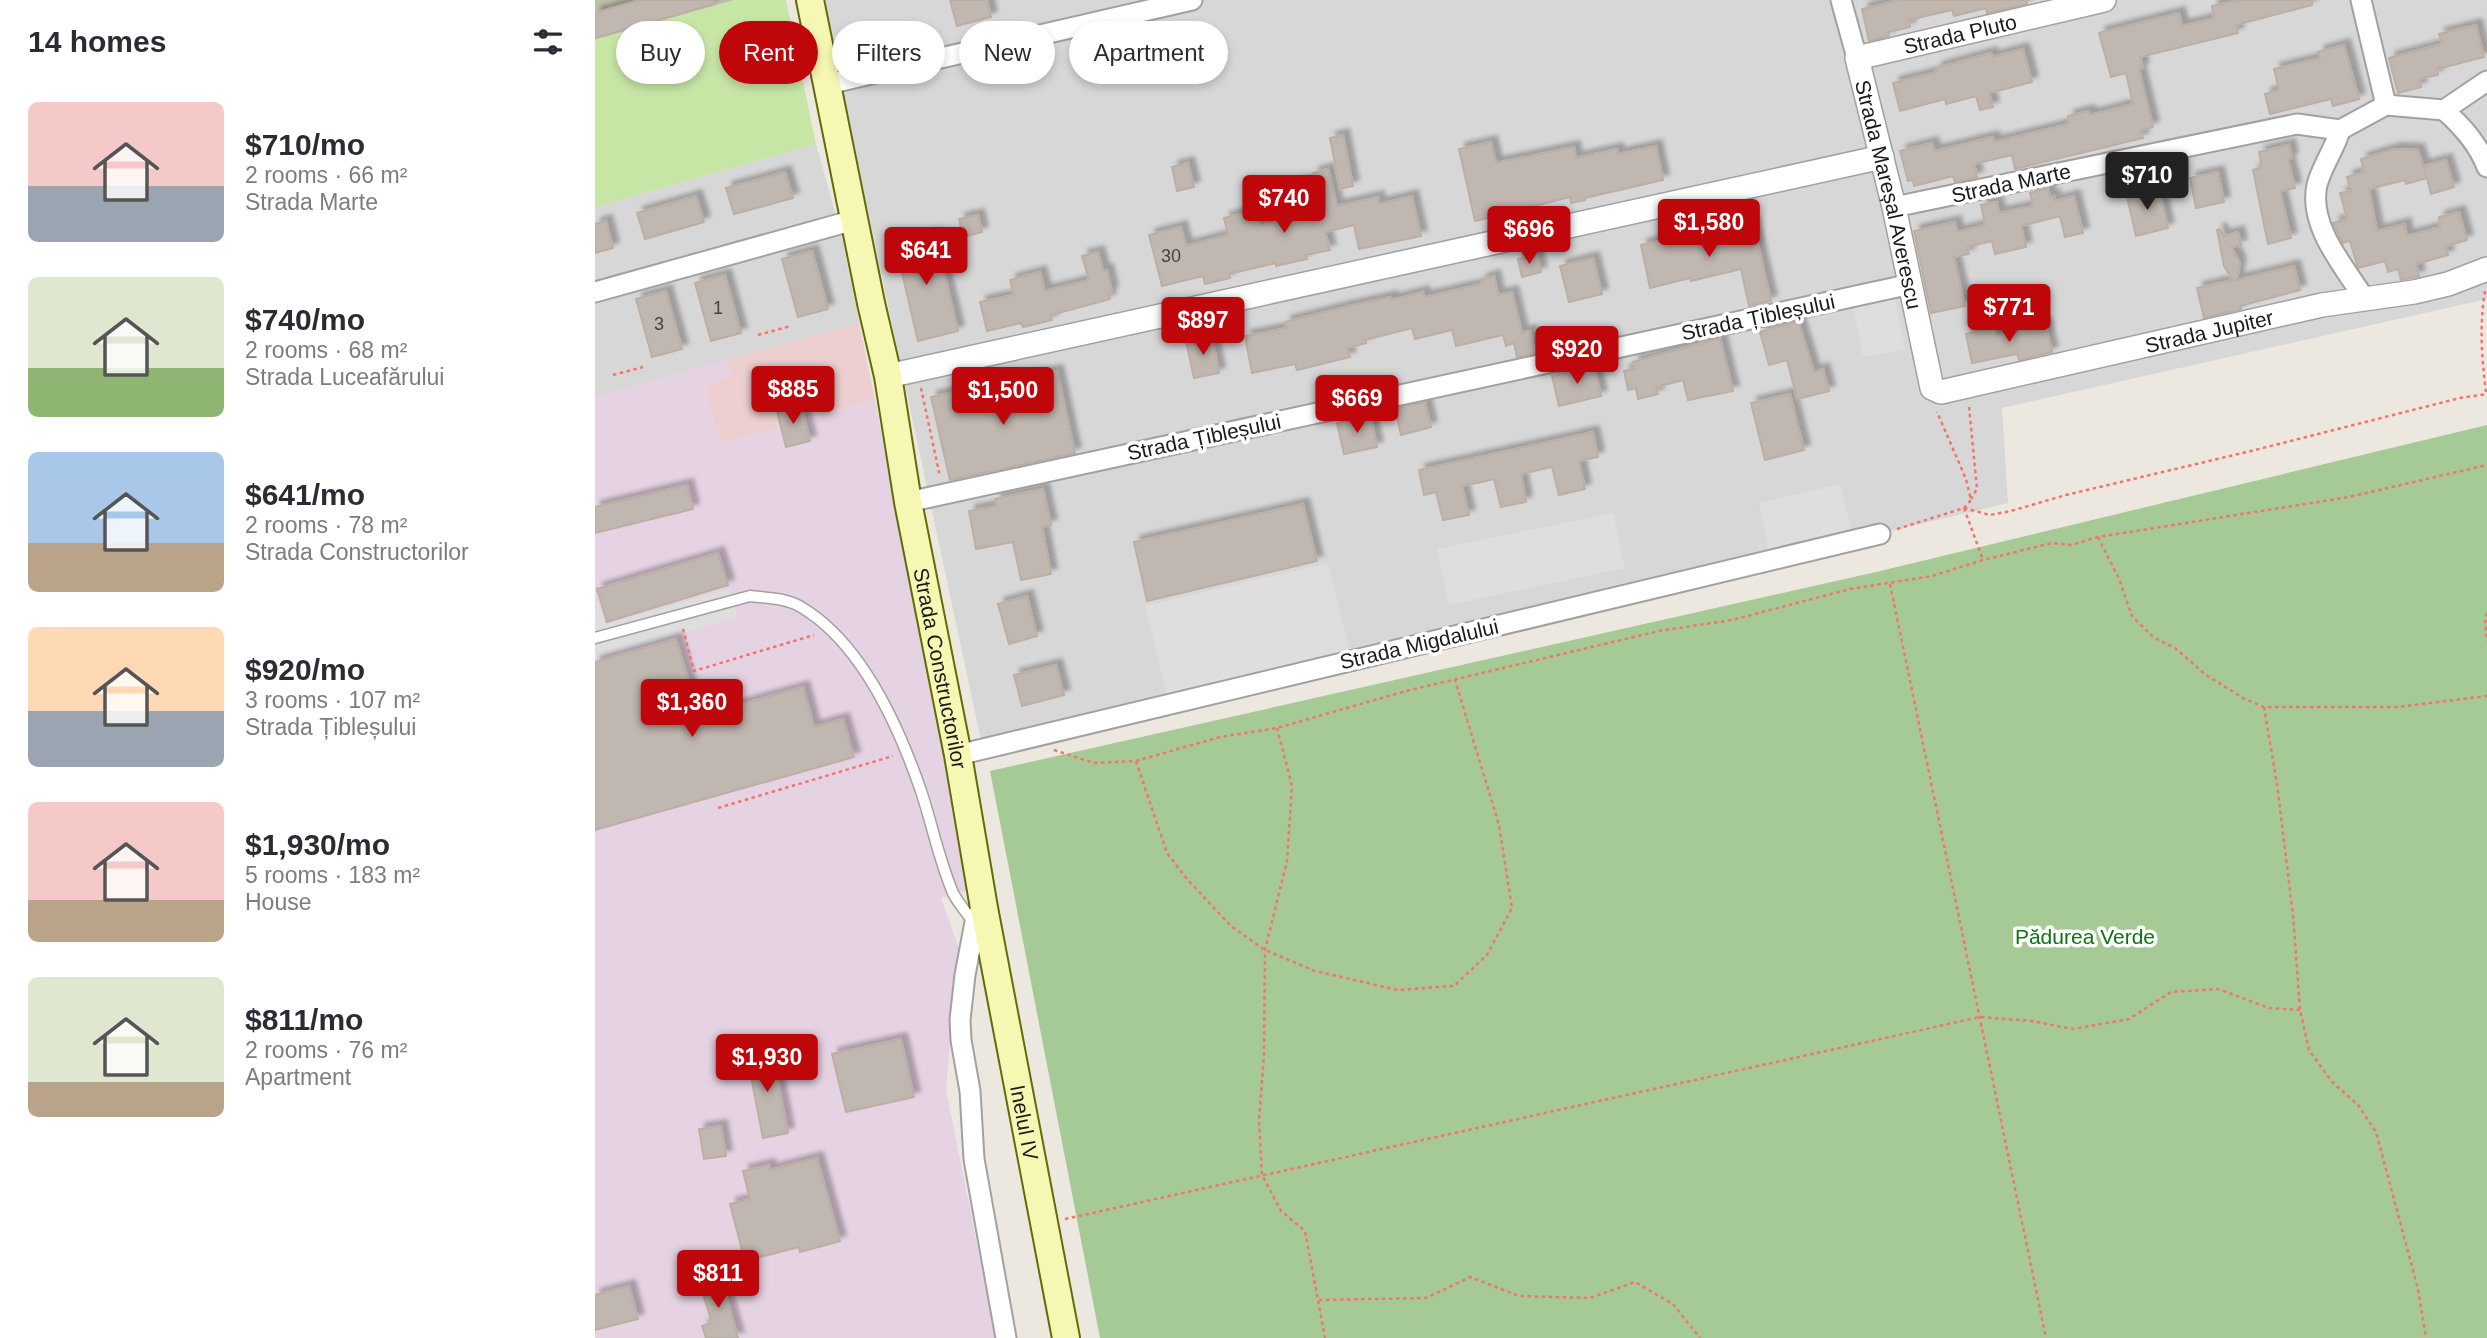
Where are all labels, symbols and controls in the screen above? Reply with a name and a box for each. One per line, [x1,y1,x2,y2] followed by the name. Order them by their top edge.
[1901,10,2019,58] street label: Strada Pluto
[616,21,705,84] chip: Buy
[719,21,818,84] chip: Rent
[832,21,945,84] chip: Filters
[959,21,1055,84] chip: New
[1069,21,1228,84] chip: Apartment
[529,23,567,61] icon: filters
[28,25,166,58] text: 14 homes
[1851,78,1927,311] street label: Strada Mareșal Averescu
[245,128,365,161] text: $710/mo
[84,130,168,214] icon: home
[2106,152,2188,212] pin: $710
[1949,159,2073,207] street label: Strada Marte
[245,162,407,188] text: 2 rooms · 66 m²
[2121,162,2173,188] text: $710
[1243,176,1325,235] pin: $740
[1258,185,1310,211] text: $740
[245,189,378,215] text: Strada Marte
[1652,200,1766,259] pin: $1,580
[1488,206,1570,266] pin: $696
[1674,209,1744,235] text: $1,580
[1503,216,1555,242] text: $696
[885,228,967,287] pin: $641
[900,237,952,263] text: $641
[1161,246,1181,266] house number: 30
[1968,284,2050,344] pin: $771
[1679,289,1837,345] street label: Strada Țibleșului
[1983,294,2035,320] text: $771
[713,298,723,318] house number: 1
[1162,298,1244,357] pin: $897
[245,303,365,336] text: $740/mo
[84,305,168,389] icon: home
[2143,305,2275,357] street label: Strada Jupiter
[1177,307,1229,333] text: $897
[654,314,664,334] house number: 3
[1536,326,1618,386] pin: $920
[1551,336,1603,362] text: $920
[245,337,407,363] text: 2 rooms · 68 m²
[245,364,444,390] text: Strada Luceafărului
[752,366,834,426] pin: $885
[946,368,1060,427] pin: $1,500
[767,376,819,402] text: $885
[1316,376,1398,435] pin: $669
[968,377,1038,403] text: $1,500
[1331,385,1383,411] text: $669
[1125,409,1283,465] street label: Strada Țibleșului
[245,478,365,511] text: $641/mo
[84,480,168,564] icon: home
[245,512,407,538] text: 2 rooms · 78 m²
[245,539,469,565] text: Strada Constructorilor
[910,566,972,770] street label: Strada Constructorilor
[1337,615,1501,673] street label: Strada Migdalului
[245,653,365,686] text: $920/mo
[84,655,168,739] icon: home
[635,680,749,739] pin: $1,360
[245,687,420,713] text: 3 rooms · 107 m²
[657,689,727,715] text: $1,360
[245,714,416,740] text: Strada Țibleșului
[245,828,390,861] text: $1,930/mo
[84,830,168,914] icon: home
[245,862,420,888] text: 5 rooms · 183 m²
[245,889,311,915] text: House
[2015,925,2155,948] park label: Pădurea Verde
[245,1003,363,1036] text: $811/mo
[84,1005,168,1089] icon: home
[710,1034,824,1094] pin: $1,930
[245,1037,407,1063] text: 2 rooms · 76 m²
[732,1044,802,1070] text: $1,930
[245,1064,351,1090] text: Apartment
[1006,1083,1043,1162] street label: Inelul IV
[677,1250,759,1310] pin: $811
[693,1260,743,1286] text: $811

